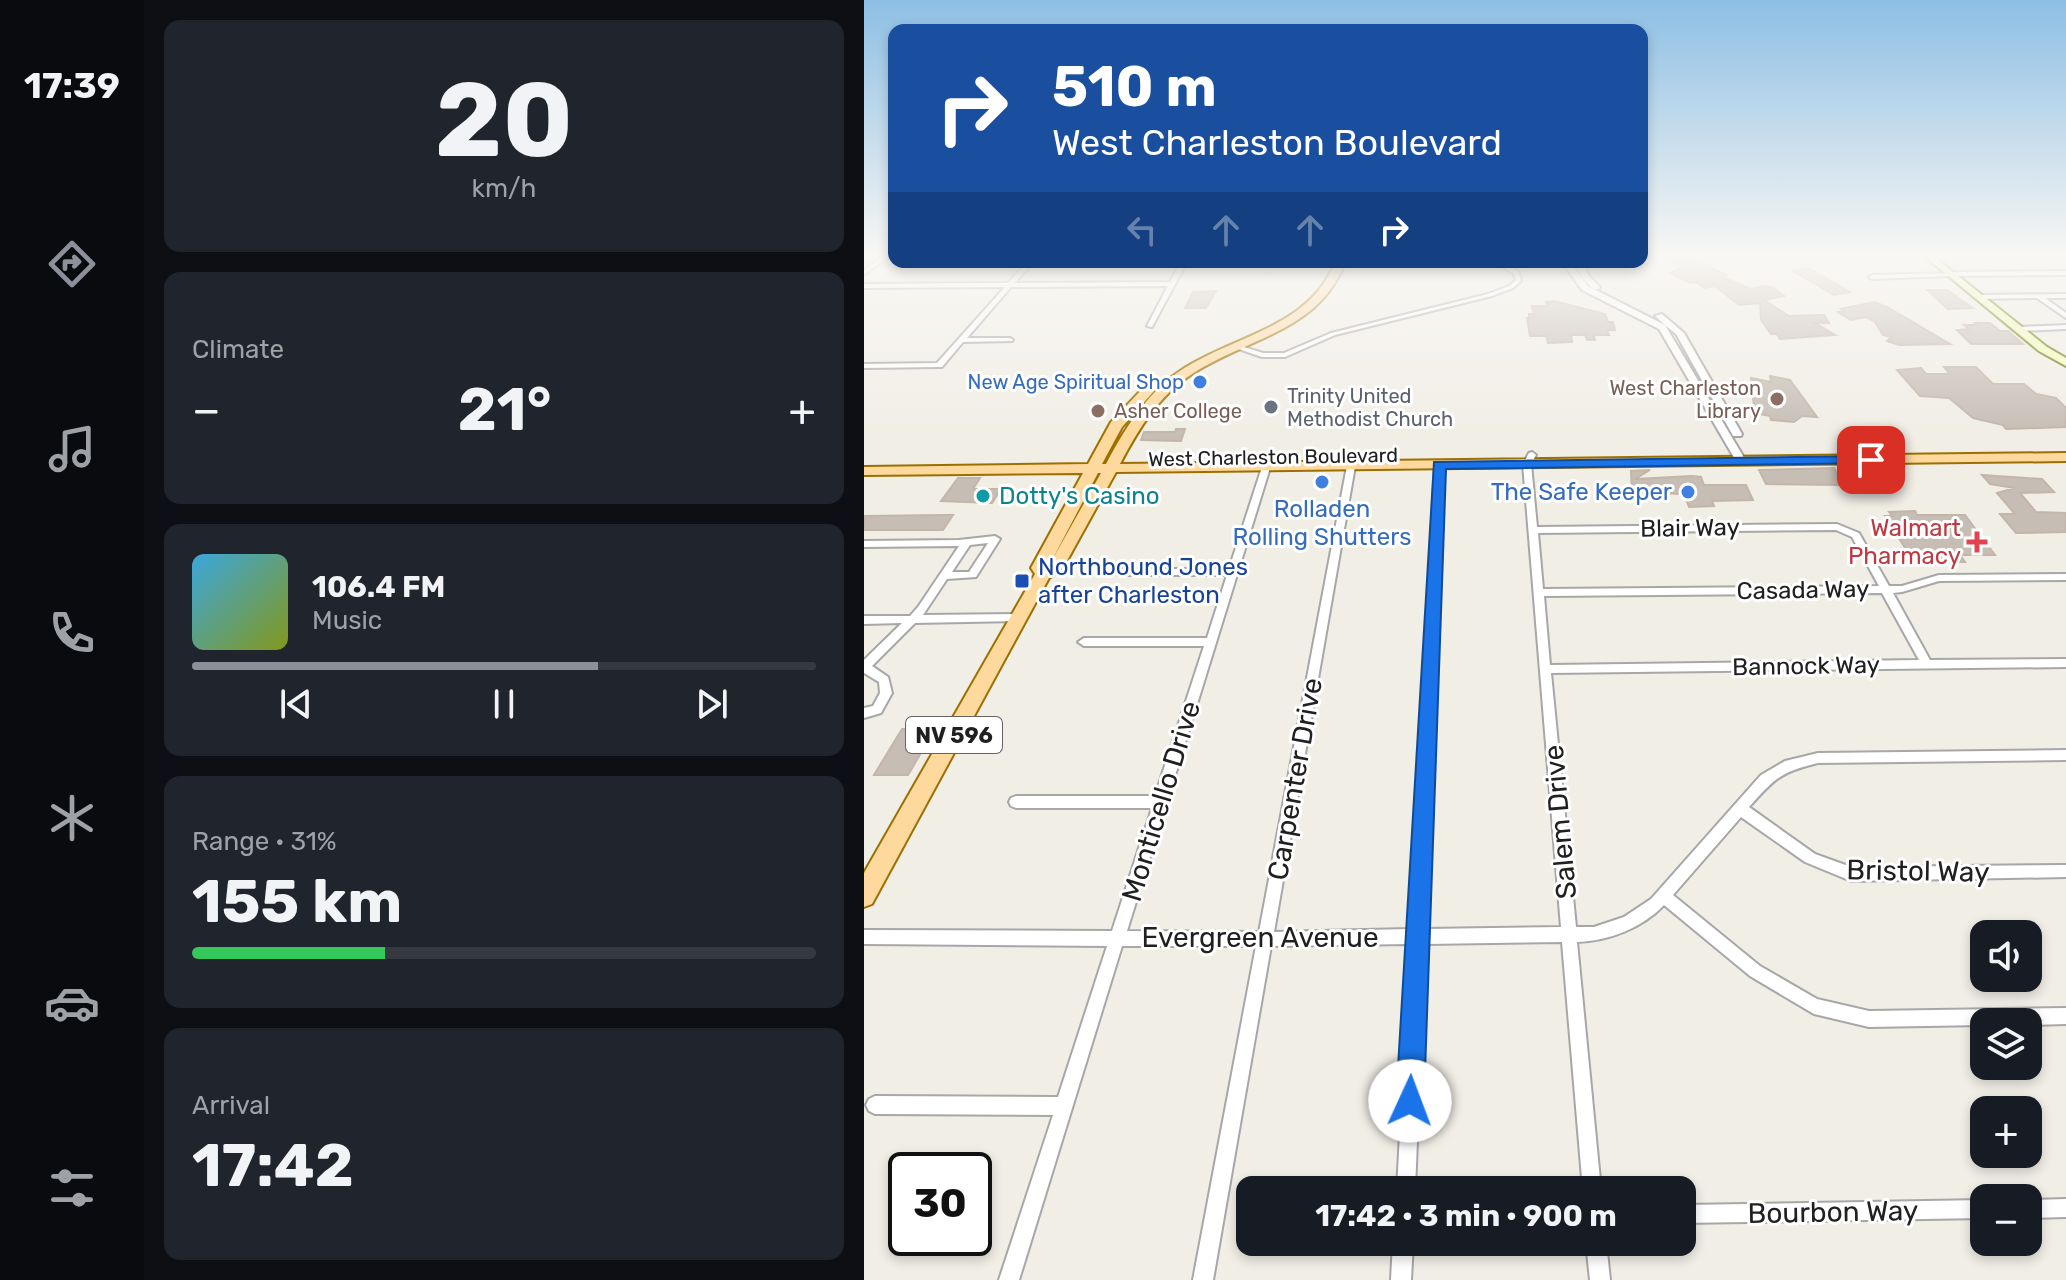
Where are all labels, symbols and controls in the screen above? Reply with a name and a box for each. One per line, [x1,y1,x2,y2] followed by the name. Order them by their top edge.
[1052,54,1217,120] text: 510 m
[920,56,1024,160] icon: right
[435,59,573,182] text: 20
[24,64,120,107] text: 17:39
[1052,121,1502,164] text: West Charleston Boulevard
[472,173,536,204] text: km/h
[1120,208,1164,252] icon: left
[1204,208,1248,252] icon: ahead
[1288,208,1332,252] icon: ahead
[1372,208,1416,252] icon: right
[44,236,100,292] icon: directions
[192,334,284,365] text: Climate
[968,370,1184,394] place label: New Age Spiritual Shop
[1191,373,1209,391] marker: New Age Spiritual Shop
[458,374,551,445] text: 21°
[1609,376,1761,423] place label: West Charleston Library
[192,384,221,436] text: −
[789,384,816,436] text: +
[1287,384,1453,431] place label: Trinity United Methodist Church
[1768,390,1786,408] marker: West Charleston Library
[1262,398,1280,416] marker: Trinity United Methodist Church
[1114,399,1242,423] place label: Asher College
[1089,402,1107,420] marker: Asher College
[44,421,100,477] icon: music
[1837,426,1905,494] pin
[1849,438,1893,482] icon: arrive
[1148,443,1398,471] street label: West Charleston Boulevard
[1313,473,1331,491] marker: Rolladen Rolling Shutters
[1491,478,1672,506] place label: The Safe Keeper
[999,482,1160,510] place label: Dotty's Casino
[1679,483,1697,501] marker: The Safe Keeper
[974,487,992,505] marker: Dotty's Casino
[1232,495,1412,551] place label: Rolladen Rolling Shutters
[1640,513,1740,543] street label: Blair Way
[1848,514,1961,570] place label: Walmart Pharmacy
[1968,533,1986,551] marker: Walmart Pharmacy
[1038,553,1248,609] place label: Northbound Jones after Charleston
[312,569,445,605] text: 106.4 FM
[1013,572,1031,590] marker: Northbound Jones after Charleston
[1736,575,1870,605] street label: Casada Way
[44,605,100,661] icon: phone
[312,605,382,636] text: Music
[1732,651,1880,681] street label: Bannock Way
[1261,675,1329,883] street label: Carpenter Drive
[274,682,318,726] icon: previous
[482,682,526,726] icon: pause
[690,682,734,726] icon: next
[1115,697,1207,905] street label: Monticello Drive
[906,717,1002,753] road number: NV 596
[1537,744,1583,900] street label: Salem Drive
[44,790,100,846] icon: climate
[192,826,337,857] text: Range · 31%
[1846,853,1990,889] street label: Bristol Way
[192,866,402,937] text: 155 km
[1970,920,2042,1256] map controls
[1970,920,2042,992] button: sound
[1141,921,1379,954] street label: Evergreen Avenue
[44,975,100,1031] icon: car
[1970,1008,2042,1080] button: layers
[1368,1059,1452,1143] position arrow
[192,1090,270,1121] text: Arrival
[1970,1096,2042,1168] button: +
[192,1130,354,1201] text: 17:42
[888,1152,992,1256] speed limit sign: 30
[44,1160,100,1216] icon: filters
[1970,1184,2042,1256] button: −
[1747,1194,1919,1230] street label: Bourbon Way
[1315,1198,1617,1234] text: 17:42 · 3 min · 900 m

